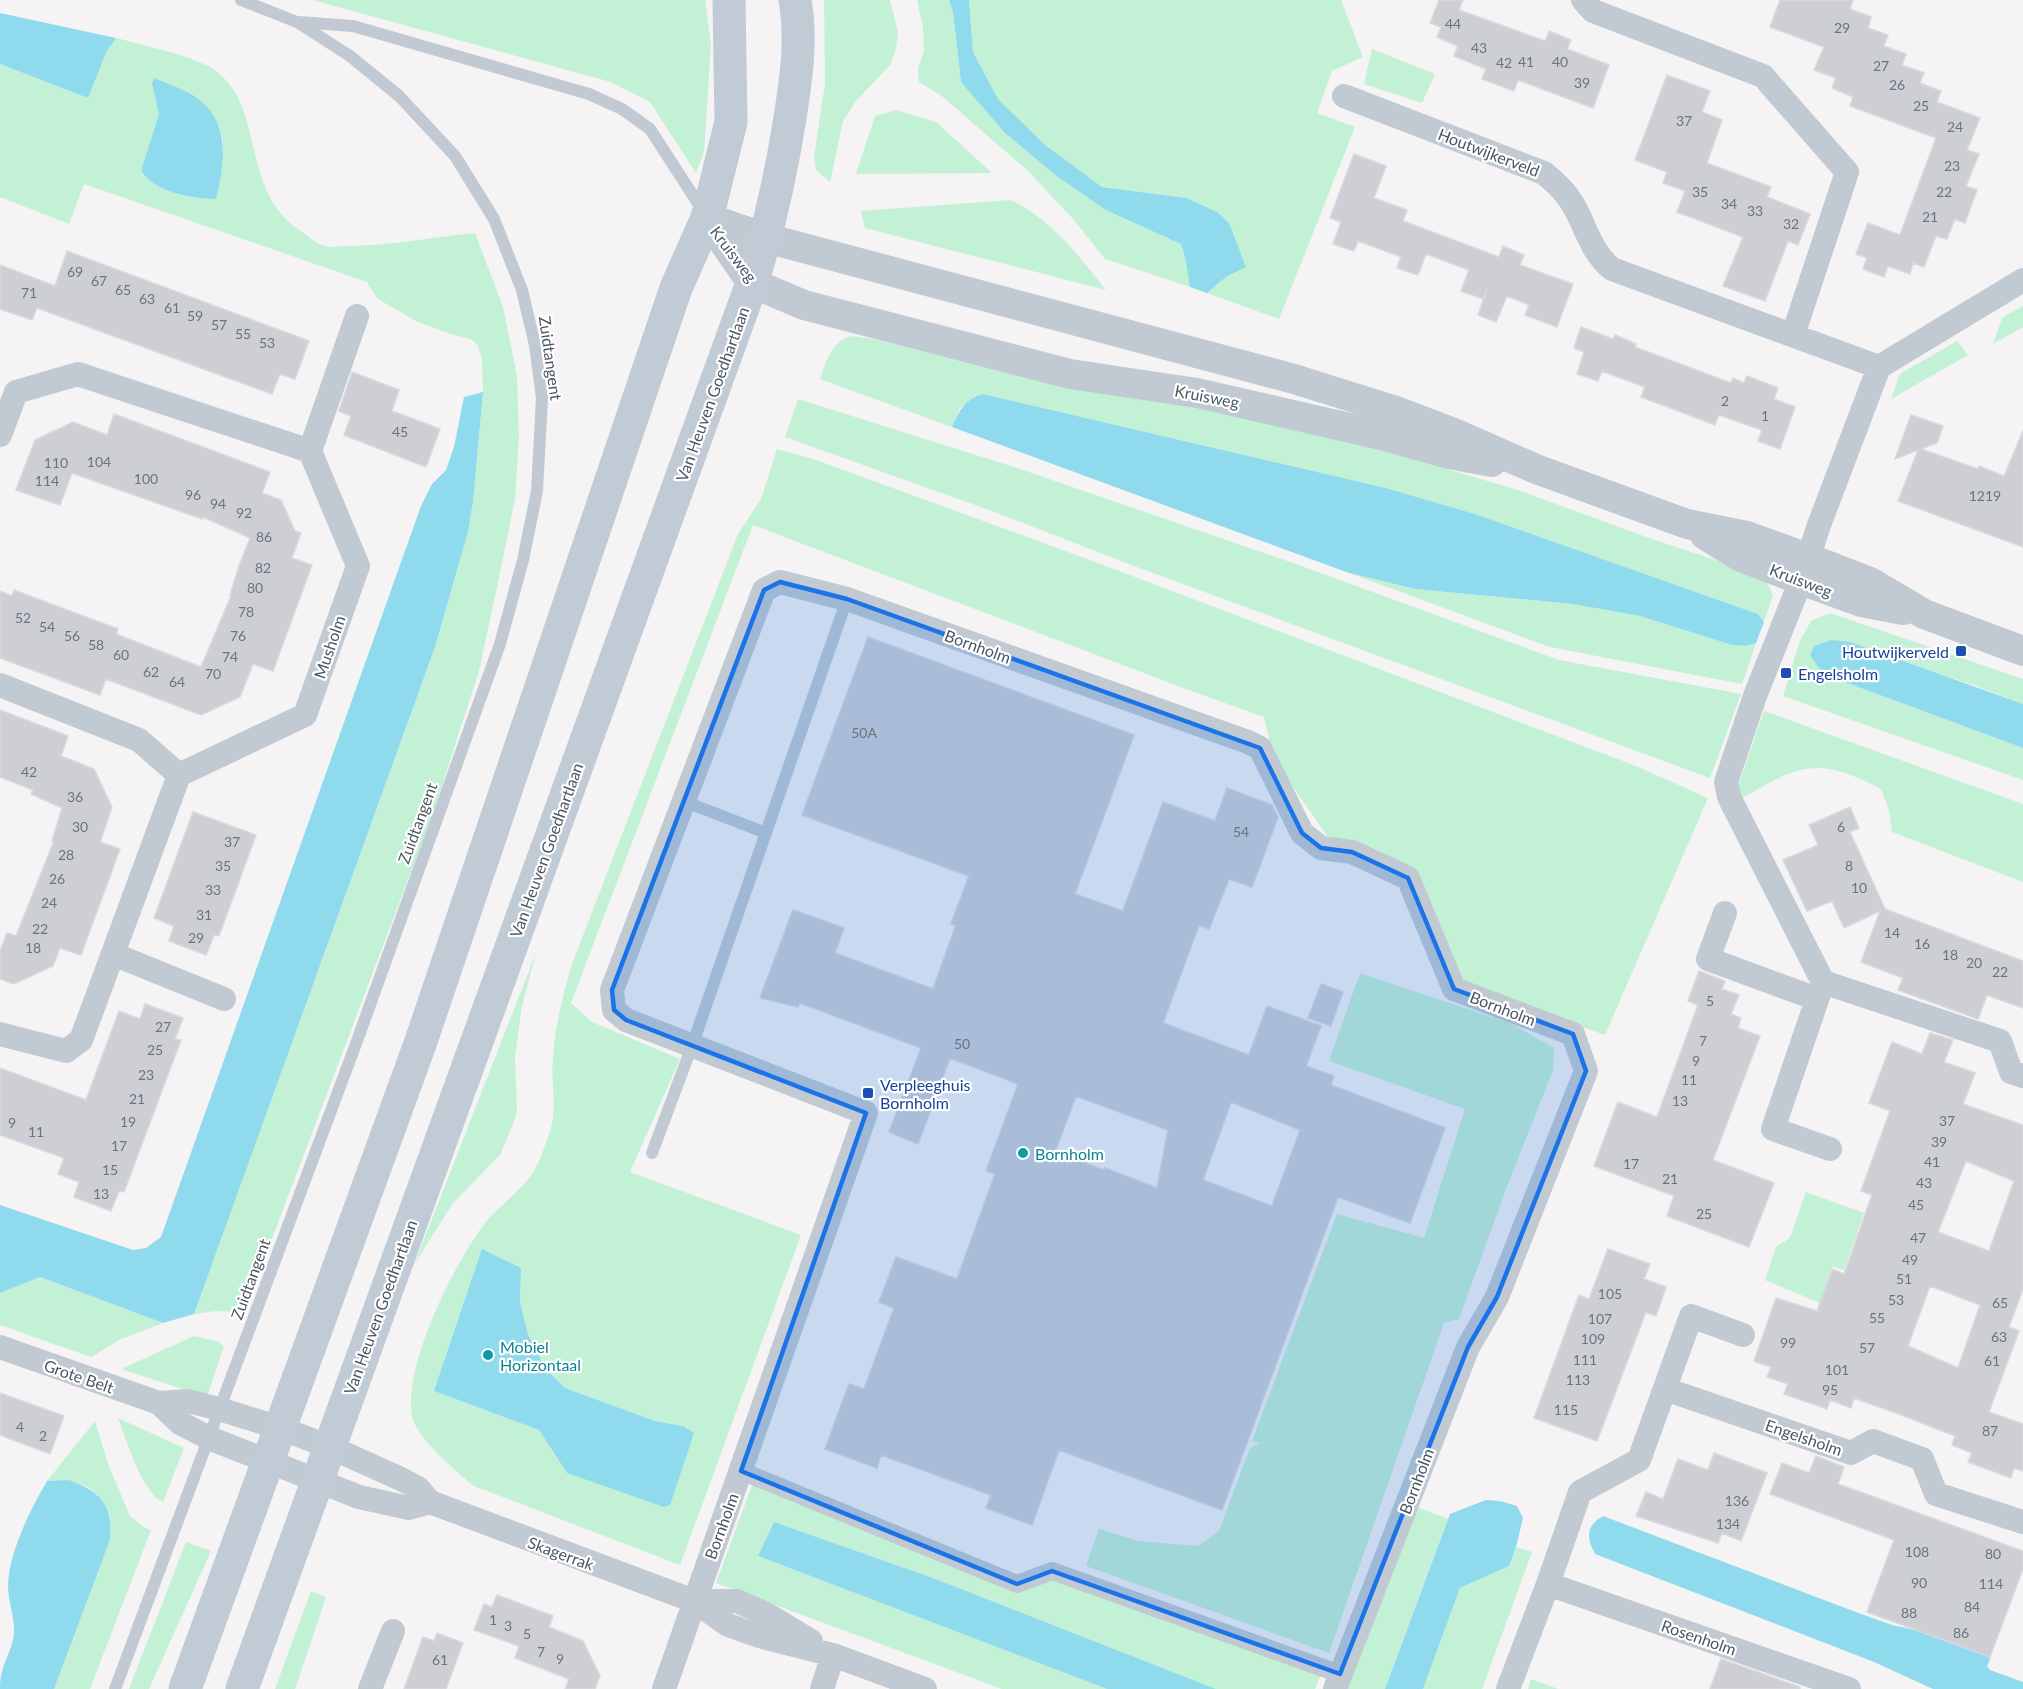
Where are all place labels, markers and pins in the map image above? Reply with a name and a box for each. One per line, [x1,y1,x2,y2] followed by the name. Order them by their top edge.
[1842,642,1949,661] place label: Houtwijkerveld
[1954,644,1968,658] marker: Houtwijkerveld
[1798,664,1878,683] place label: Engelsholm
[1779,666,1793,680] marker: Engelsholm
[880,1075,971,1112] place label: Verpleeghuis Bornholm
[861,1086,875,1100] marker: Verpleeghuis Bornholm
[1035,1144,1104,1163] place label: Bornholm
[1016,1146,1030,1160] marker: Bornholm
[500,1337,581,1374] place label: Mobiel Horizontaal
[481,1348,495,1362] marker: Mobiel Horizontaal

